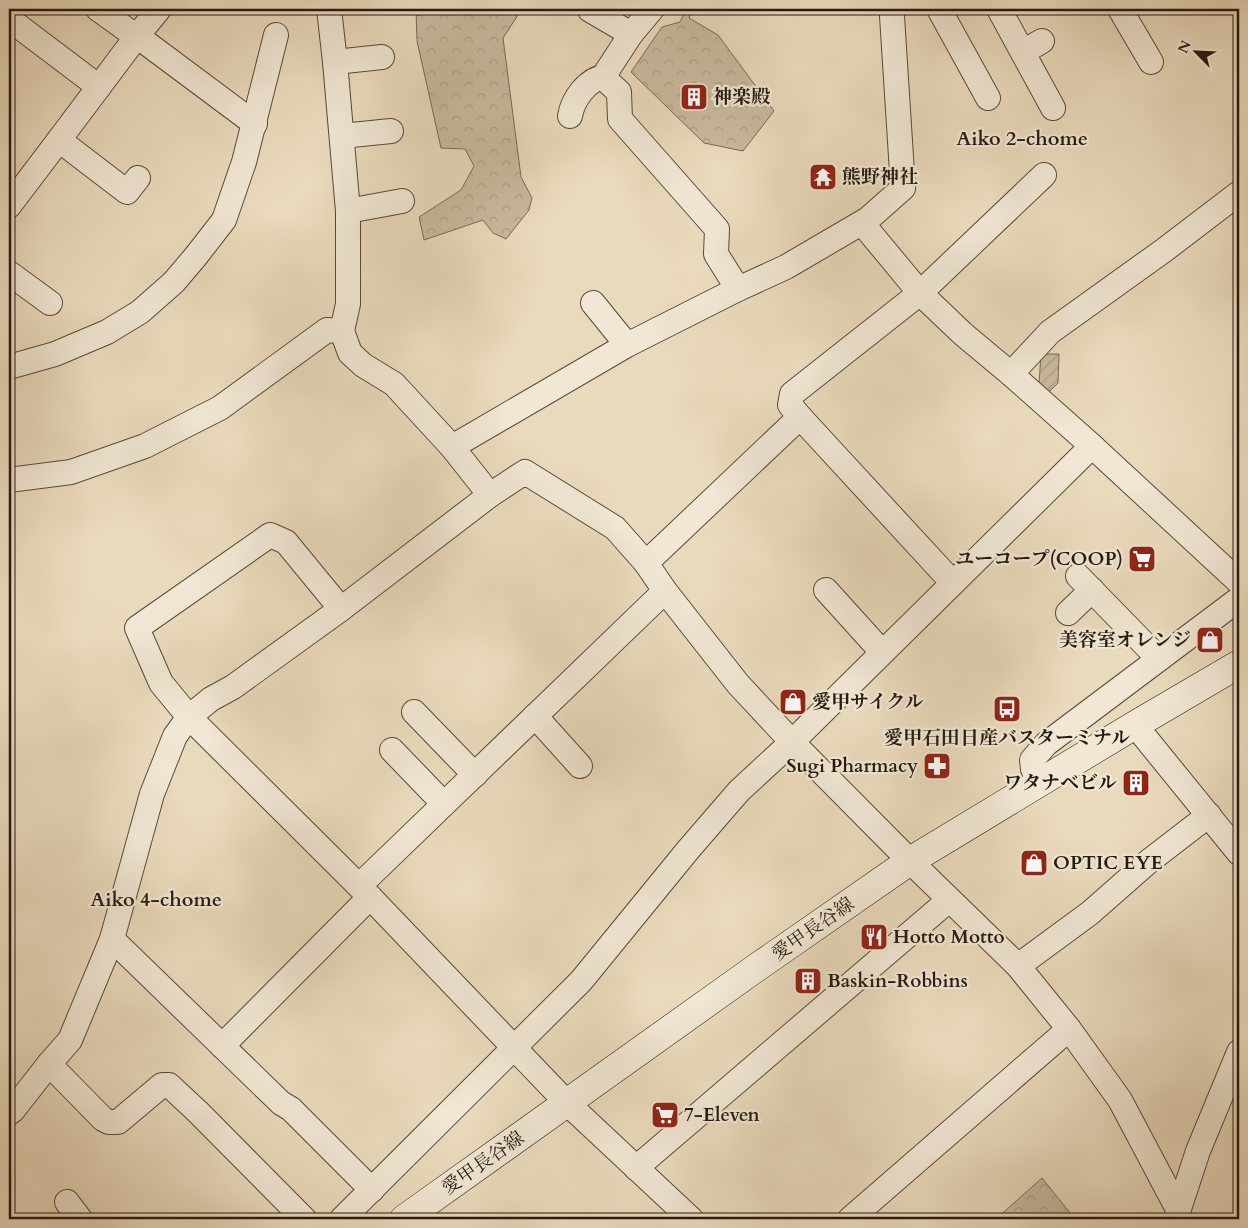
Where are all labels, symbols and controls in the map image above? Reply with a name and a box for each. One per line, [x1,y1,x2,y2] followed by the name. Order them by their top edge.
[1170,28,1220,78] north arrow
[1173,37,1196,56] text: N
[679,82,709,112] building icon: 神楽殿
[713,84,771,110] place label: 神楽殿
[956,125,1088,152] district label: Aiko 2-chome
[808,162,838,192] temple icon: 熊野神社
[842,164,918,190] place label: 熊野神社
[1127,544,1157,574] supermarket icon: ユーコープ(COOP)
[955,546,1123,572] place label: ユーコープ(COOP)
[1195,625,1225,655] shop icon: 美容室オレンジ
[1059,627,1191,653] place label: 美容室オレンジ
[778,687,808,717] shop icon: 愛甲サイクル
[812,689,924,715] place label: 愛甲サイクル
[992,694,1022,724] bus stop icon: 愛甲石田日産バスターミナル
[884,725,1130,751] place label: 愛甲石田日産バスターミナル
[922,751,952,781] pharmacy icon: Sugi Pharmacy
[786,753,918,779] place label: Sugi Pharmacy
[1121,768,1151,798] building icon: ワタナベビル
[1003,770,1117,796] place label: ワタナベビル
[1019,848,1049,878] shop icon: OPTIC EYE
[1053,850,1163,876] place label: OPTIC EYE
[90,886,222,913] district label: Aiko 4-chome
[767,891,859,967] street label: 愛甲長谷線
[859,922,889,952] restaurant icon: Hotto Motto
[893,924,1005,950] place label: Hotto Motto
[793,966,823,996] building icon: Baskin-Robbins
[827,968,968,994] place label: Baskin-Robbins
[650,1100,680,1130] supermarket icon: 7-Eleven
[684,1102,760,1128] place label: 7-Eleven
[437,1125,529,1201] street label: 愛甲長谷線

